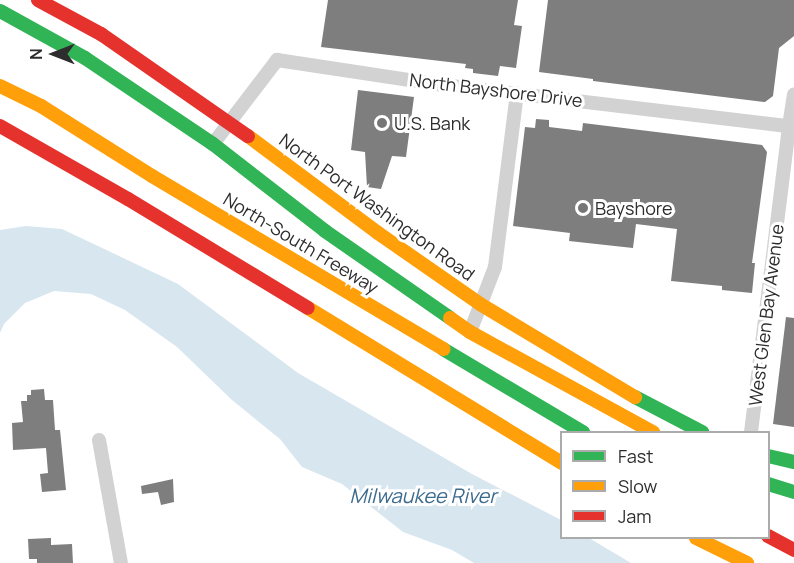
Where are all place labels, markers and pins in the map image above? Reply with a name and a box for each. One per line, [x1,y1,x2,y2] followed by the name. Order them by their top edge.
[394,112,470,134] place label: U.S. Bank
[375,116,389,130] marker: U.S. Bank
[595,197,673,219] place label: Bayshore
[576,201,590,215] marker: Bayshore

